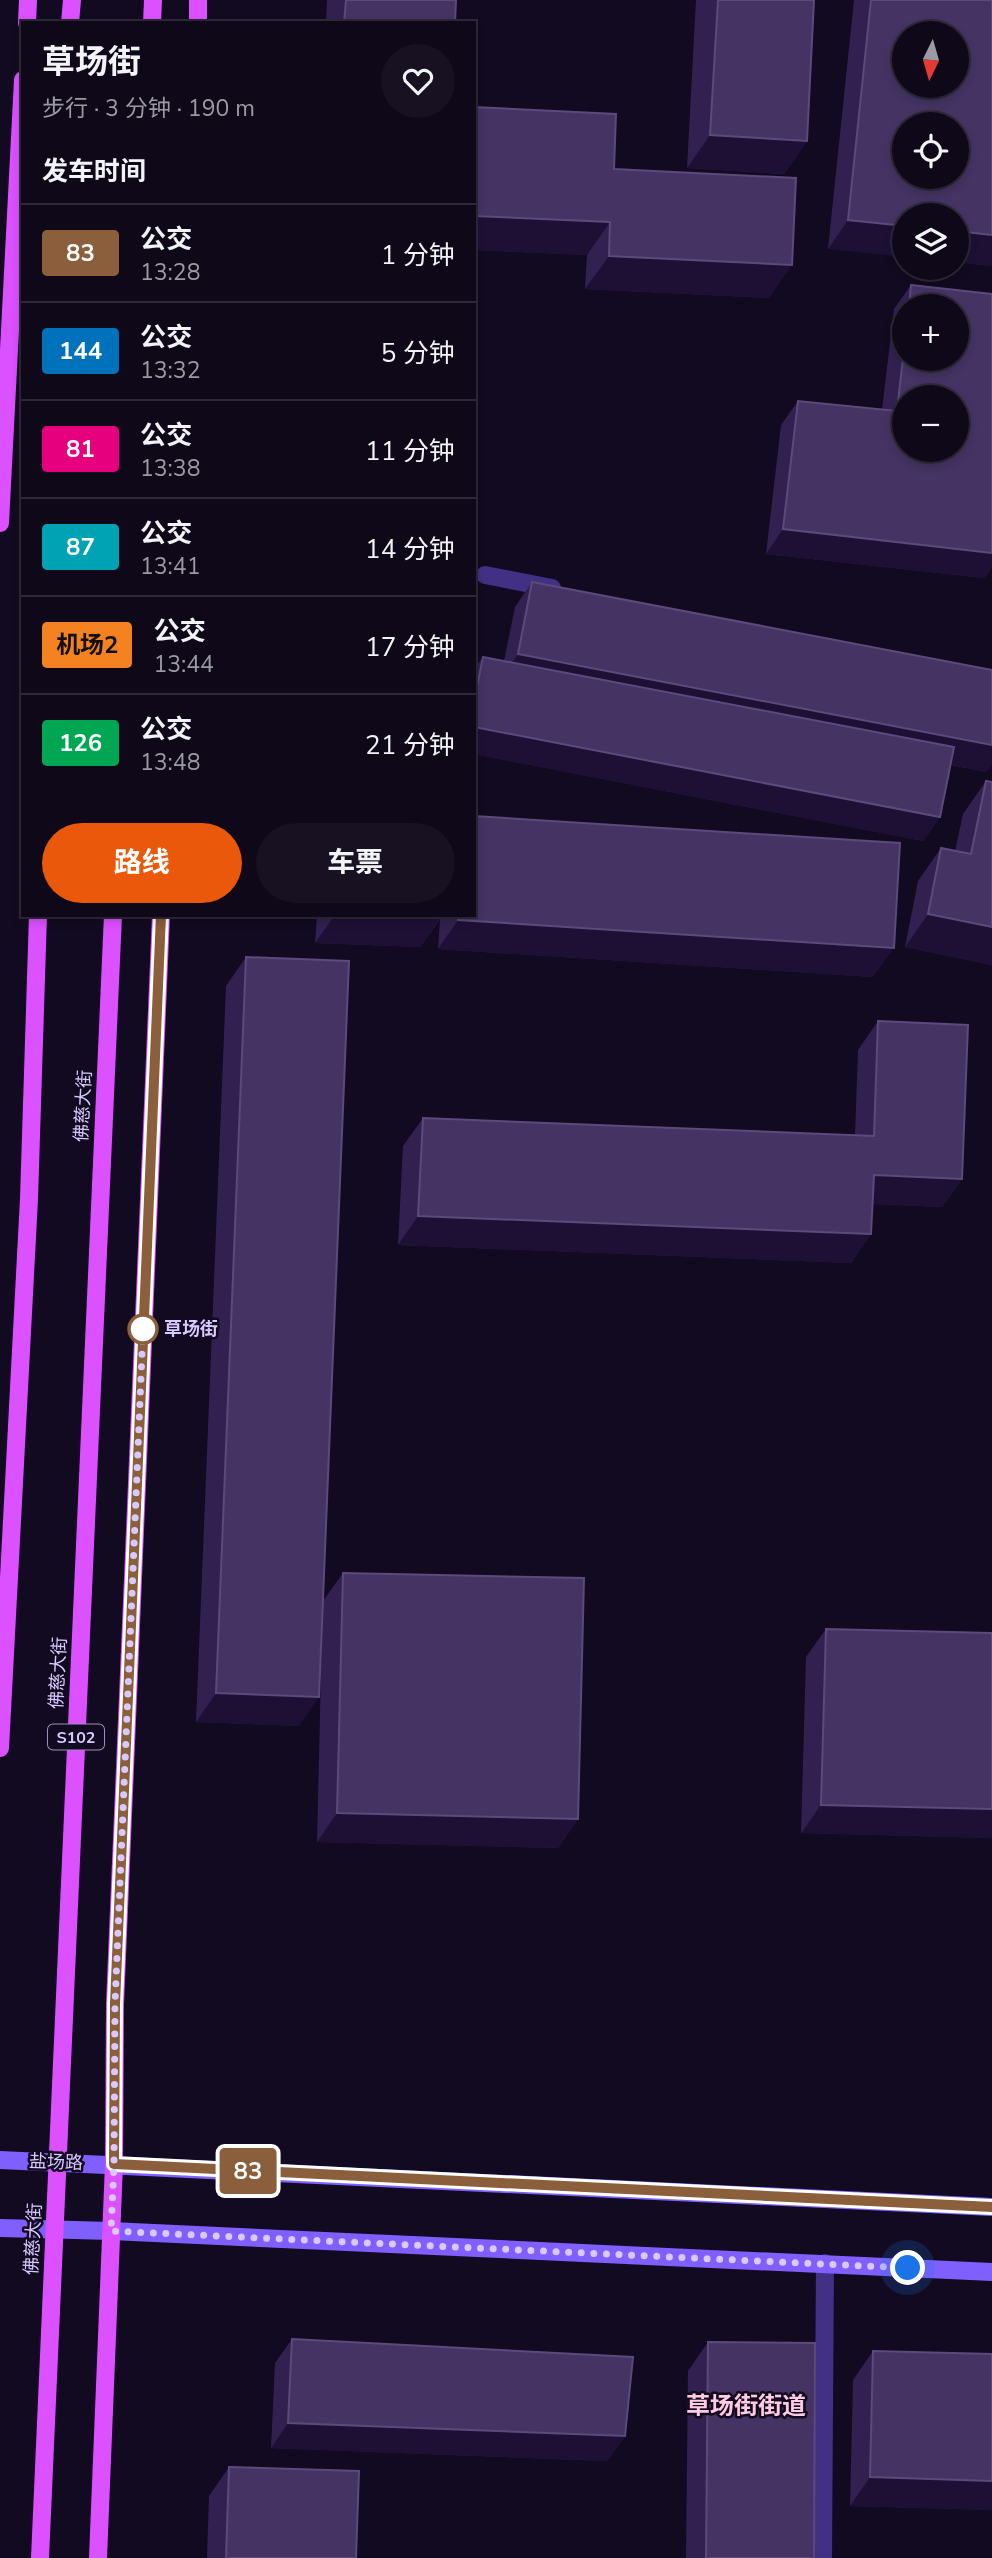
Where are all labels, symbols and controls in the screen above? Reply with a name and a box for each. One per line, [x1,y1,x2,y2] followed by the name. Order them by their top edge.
[892,21,970,98] north arrow
[892,21,969,462] map controls
[42,40,141,85] text: 草场街
[381,44,455,118] button: heart
[42,93,255,124] text: 步行 · 3 分钟 · 190 m
[892,112,969,189] button: locate
[42,154,146,189] text: 发车时间
[892,203,969,280] button: layers
[140,222,192,257] text: 公交
[66,237,95,269] text: 83
[381,238,455,273] text: 1 分钟
[140,257,200,288] text: 13:28
[892,294,969,371] button: +
[140,320,192,355] text: 公交
[59,335,102,367] text: 144
[381,336,455,371] text: 5 分钟
[140,355,200,386] text: 13:32
[892,385,969,462] button: −
[140,418,192,453] text: 公交
[66,433,95,465] text: 81
[365,434,455,469] text: 11 分钟
[140,453,200,484] text: 13:38
[140,516,192,551] text: 公交
[66,531,95,563] text: 87
[365,532,455,567] text: 14 分钟
[140,551,200,582] text: 13:41
[153,614,205,649] text: 公交
[56,629,118,661] text: 机场2
[365,630,455,665] text: 17 分钟
[153,649,214,680] text: 13:44
[140,712,192,747] text: 公交
[59,727,102,759] text: 126
[365,728,455,763] text: 21 分钟
[140,747,200,778] text: 13:48
[42,823,242,903] button: 路线
[256,823,455,903] button: 车票
[69,1069,97,1143] street label: 佛慈大街
[128,1314,158,1344] marker: 草场街
[164,1317,218,1341] place label: 草场街
[44,1636,72,1710] street label: 佛慈大街
[48,1724,104,1750] road number: S102
[216,2148,280,2194] line badge: 83
[29,2149,83,2175] street label: 盐场路
[234,2155,262,2187] text: 83
[19,2202,47,2276] street label: 佛慈大街
[890,2250,925,2285] your location
[686,2390,806,2422] district label: 草场街街道

